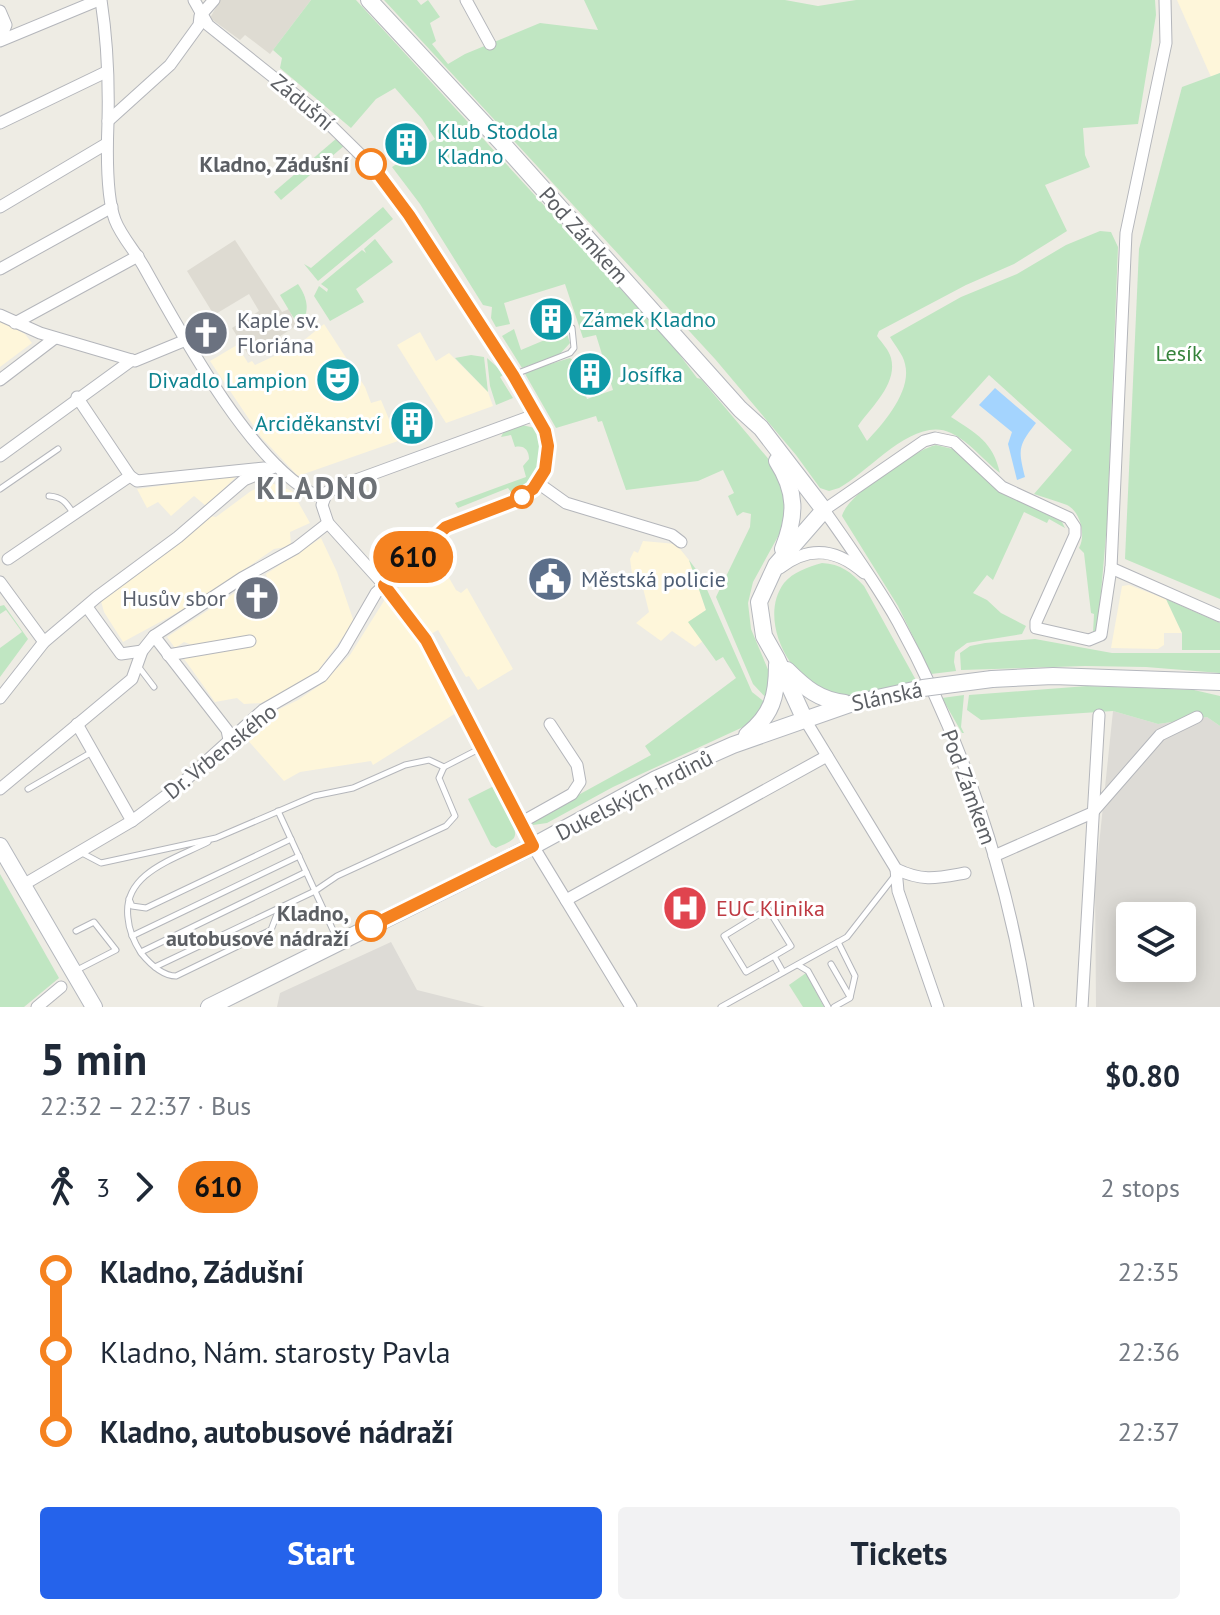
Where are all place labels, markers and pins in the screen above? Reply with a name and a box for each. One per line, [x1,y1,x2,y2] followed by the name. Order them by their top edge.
[437,117,558,170] place label: Klub Stodola Kladno
[382,120,430,168] building icon: Klub Stodola Kladno
[356,149,386,179] marker: Kladno, Zádušní
[200,150,349,178] place label: Kladno, Zádušní
[527,295,575,343] building icon: Zámek Kladno
[582,305,716,333] place label: Zámek Kladno
[237,306,319,359] place label: Kaple sv. Floriána
[182,309,230,357] church icon: Kaple sv. Floriána
[566,350,614,398] building icon: Josífka
[314,356,362,404] theatre icon: Divadlo Lampion
[620,360,683,388] place label: Josífka
[148,366,307,394] place label: Divadlo Lampion
[388,399,436,447] building icon: Arciděkanství
[255,409,381,437] place label: Arciděkanství
[511,486,533,508] unlabelled marker
[526,555,574,603] public building icon: Městská policie
[581,565,726,593] place label: Městská policie
[233,574,281,622] church icon: Husův sbor
[122,584,227,612] place label: Husův sbor
[661,884,709,932] hospital icon: EUC Klinika
[716,894,825,922] place label: EUC Klinika
[166,899,349,952] place label: Kladno, autobusové nádraží
[356,911,386,941] marker: Kladno, autobusové nádraží

